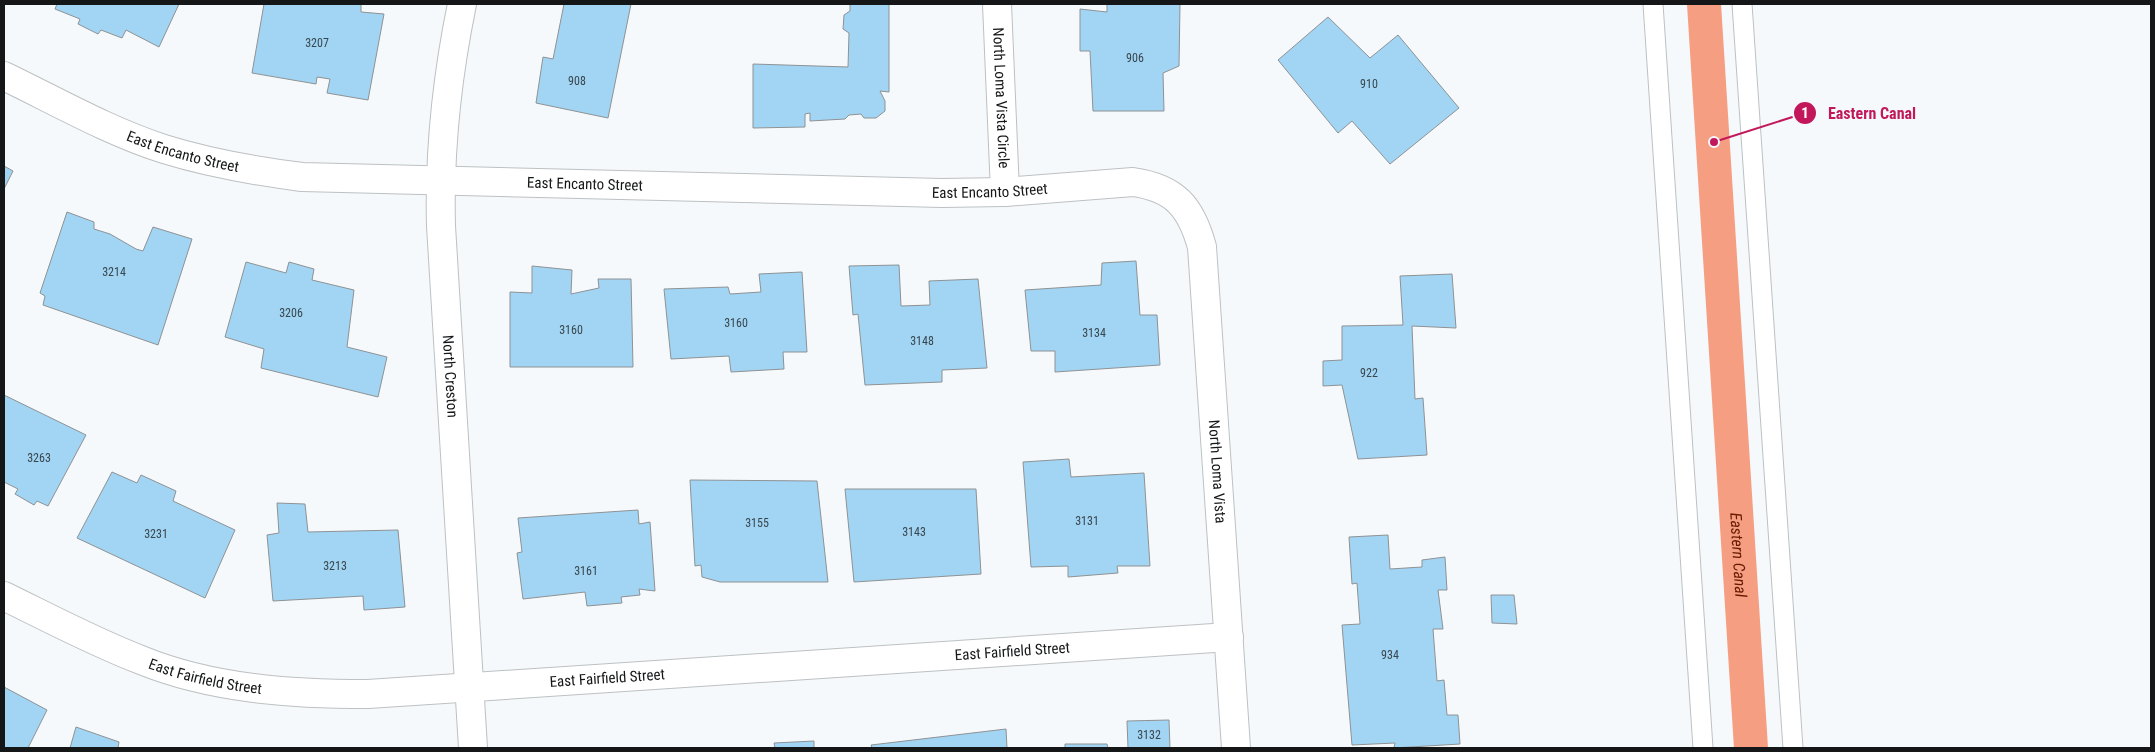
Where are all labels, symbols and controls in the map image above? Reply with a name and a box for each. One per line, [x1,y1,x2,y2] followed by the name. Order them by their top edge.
[989,27,1013,169] street label: North Loma Vista Circle
[305,36,329,50] house number: 3207
[1126,51,1144,65] house number: 906
[568,74,586,88] house number: 908
[1360,77,1378,91] house number: 910
[1793,98,1926,129] callout: Eastern Canal
[1801,104,1809,122] text: 1
[1828,104,1916,123] text: Eastern Canal
[124,127,240,176] street label: East Encanto Street
[527,174,643,195] street label: East Encanto Street
[932,180,1048,202] street label: East Encanto Street
[102,265,126,279] house number: 3214
[279,306,303,320] house number: 3206
[724,316,748,330] house number: 3160
[559,323,583,337] house number: 3160
[1082,326,1106,340] house number: 3134
[439,334,462,418] street label: North Creston
[910,334,934,348] house number: 3148
[1360,366,1378,380] house number: 922
[1205,419,1230,524] street label: North Loma Vista
[27,451,51,465] house number: 3263
[1726,512,1750,598] water label: Eastern Canal
[1075,514,1099,528] house number: 3131
[745,516,769,530] house number: 3155
[902,525,926,539] house number: 3143
[144,527,168,541] house number: 3231
[323,559,347,573] house number: 3213
[574,564,598,578] house number: 3161
[954,639,1071,664] street label: East Fairfield Street
[1381,648,1399,662] house number: 934
[146,655,263,698] street label: East Fairfield Street
[549,665,665,691] street label: East Fairfield Street
[1137,728,1161,742] house number: 3132

